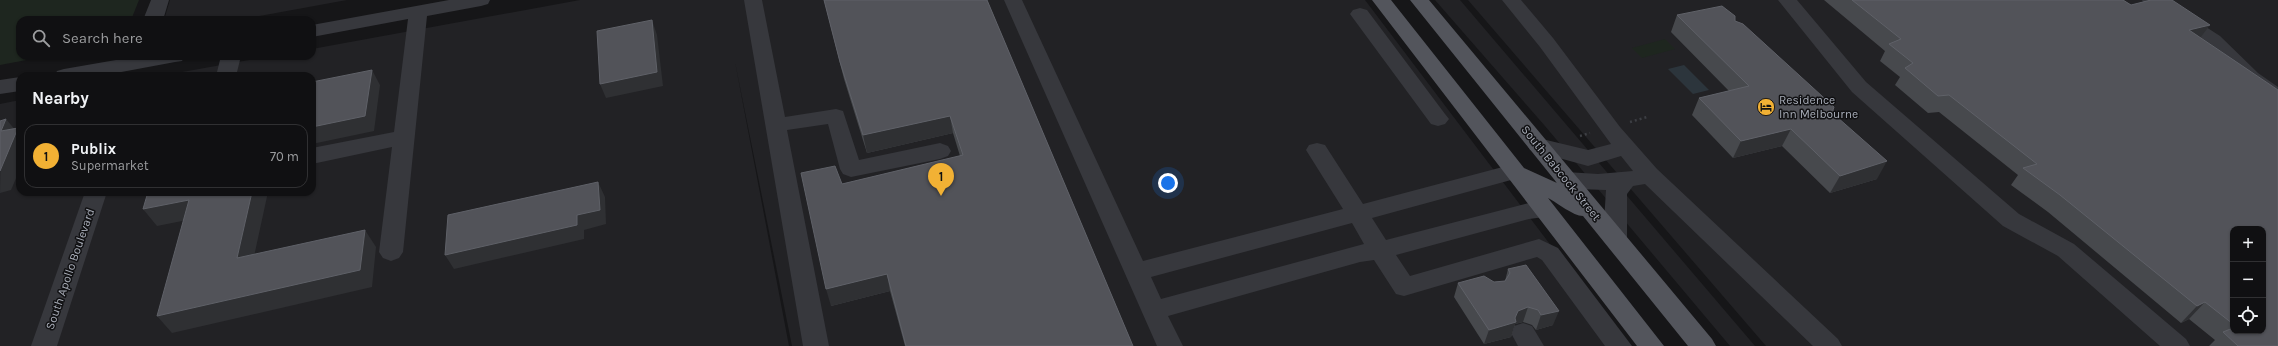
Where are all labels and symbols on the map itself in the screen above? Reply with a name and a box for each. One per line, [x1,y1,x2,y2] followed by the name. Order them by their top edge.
[1779,93,1858,121] place label: Residence Inn Melbourne
[1756,97,1776,117] hotel icon: Residence Inn Melbourne
[1518,123,1604,224] street label: South Babcock Street
[928,163,954,196] pin: 1
[1158,173,1178,193] your location
[43,207,97,331] street label: South Apollo Boulevard

